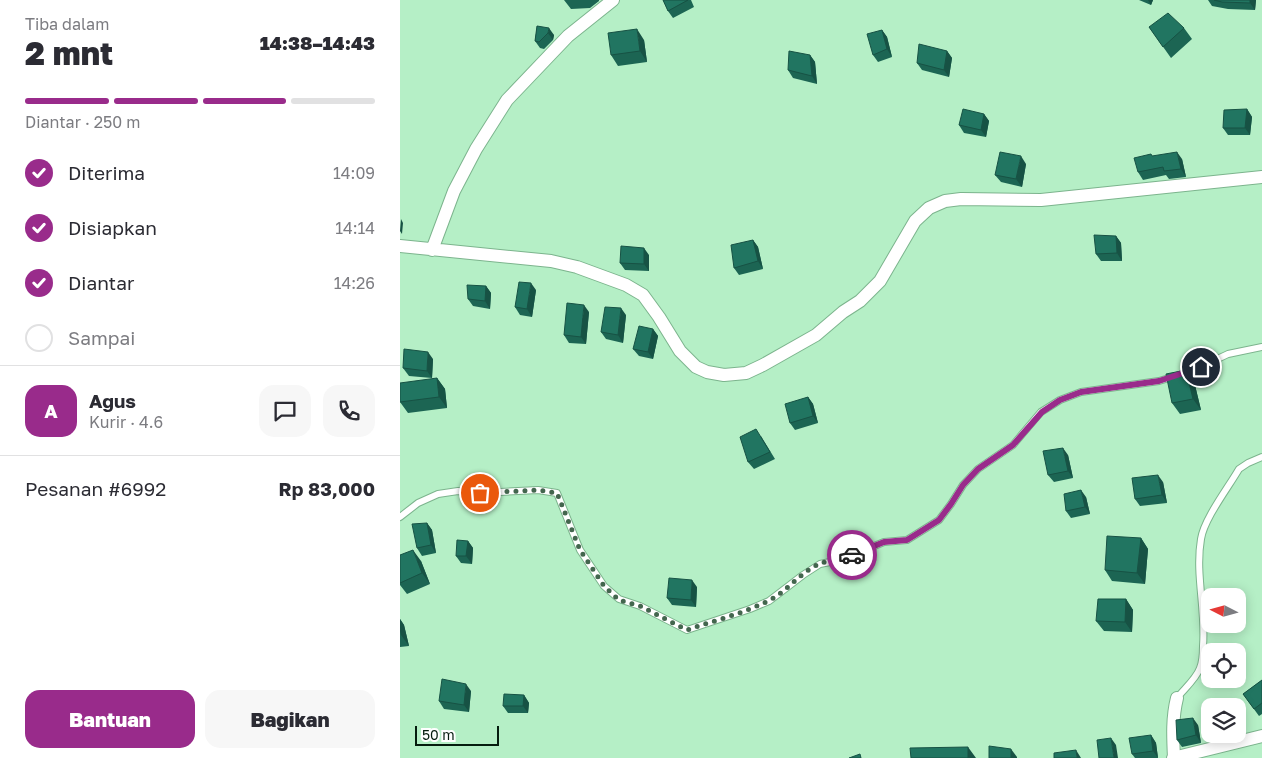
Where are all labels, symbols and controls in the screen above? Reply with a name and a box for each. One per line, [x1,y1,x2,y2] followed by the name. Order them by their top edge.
[25,14,109,34] text: Tiba dalam
[260,31,375,54] text: 14:38–14:43
[25,34,113,72] text: 2 mnt
[25,112,140,132] text: Diantar · 250 m
[25,159,53,187] icon: check
[68,161,145,184] text: Diterima
[333,163,375,183] text: 14:09
[25,214,53,242] icon: check
[68,216,157,239] text: Disiapkan
[335,218,375,238] text: 14:14
[25,269,53,297] icon: check
[68,271,134,294] text: Diantar
[334,273,375,293] text: 14:26
[68,326,135,349] text: Sampai
[1180,346,1222,388] pin
[1187,353,1215,381] icon: home
[259,385,311,437] button: chat
[323,385,375,437] button: phone
[89,389,136,412] text: Agus
[44,399,58,422] text: A
[89,412,163,432] text: Kurir · 4.6
[459,472,501,514] pin
[25,477,166,500] text: Pesanan #6992
[278,477,375,500] text: Rp 83,000
[466,479,494,507] icon: bag
[827,530,877,580] courier
[838,541,866,569] icon: car
[1201,588,1246,632] north arrow
[1201,588,1246,743] map controls
[1201,643,1246,688] button: locate
[25,690,195,748] button: Bantuan
[205,690,375,748] button: Bagikan
[1201,698,1246,743] button: layers
[415,723,499,746] scale bar
[422,726,455,743] text: 50 m

